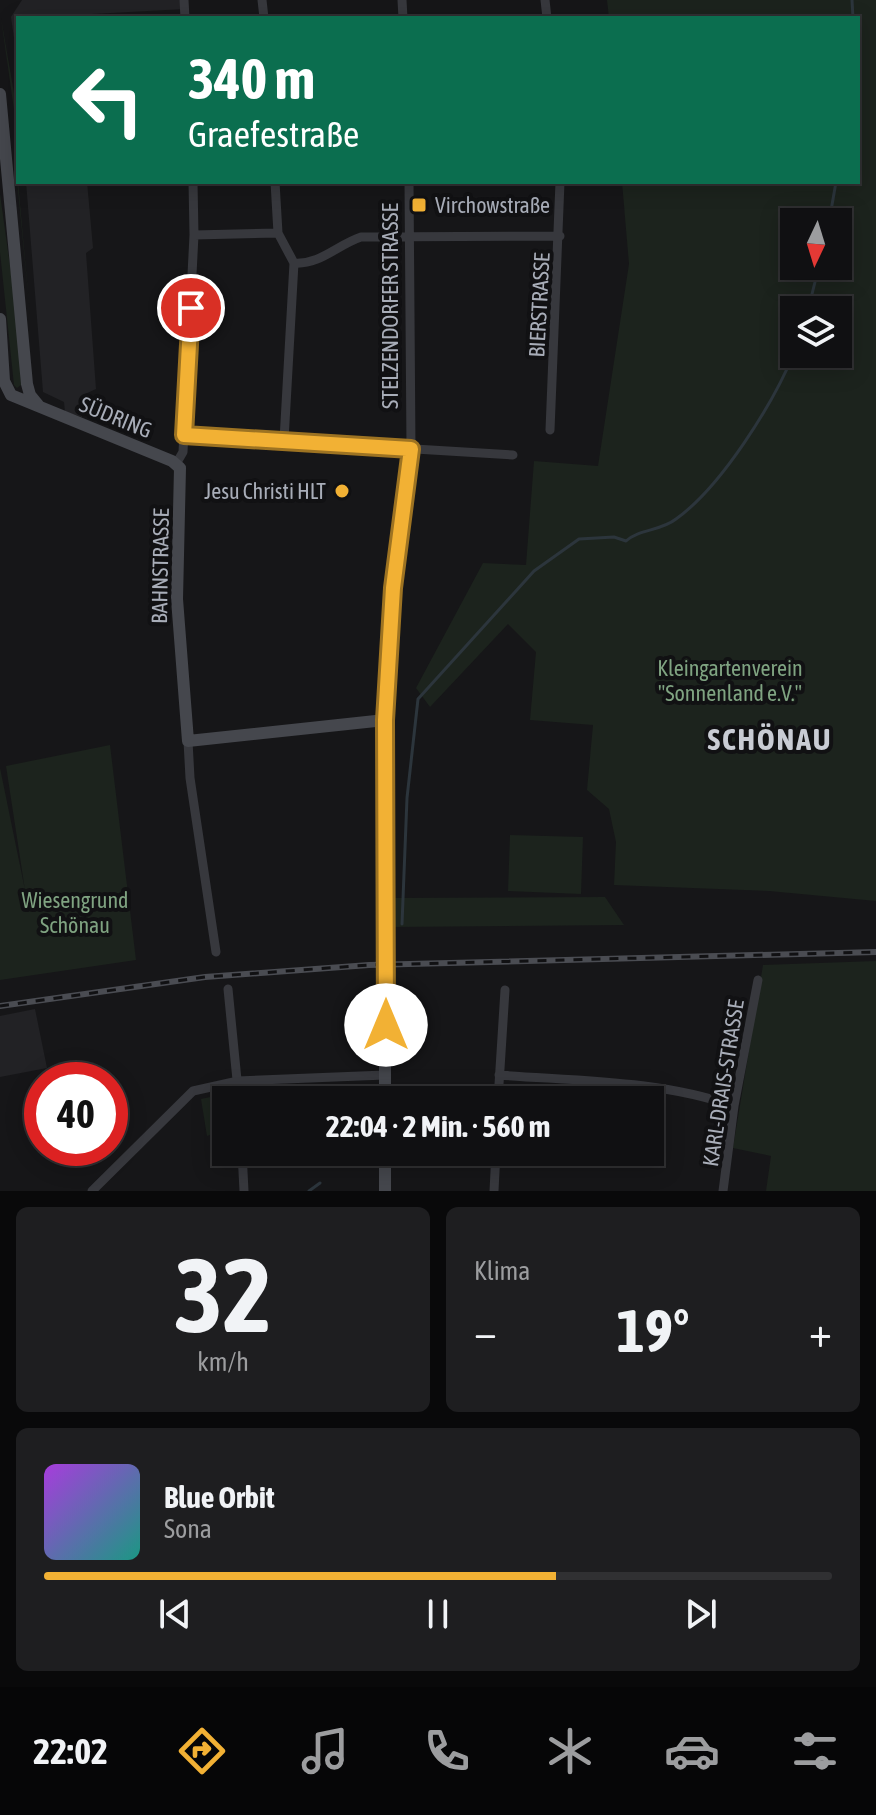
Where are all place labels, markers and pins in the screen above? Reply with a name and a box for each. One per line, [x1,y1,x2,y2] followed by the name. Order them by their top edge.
[435,192,550,218] place label: Virchowstraße
[410,196,428,214] marker: Virchowstraße
[157,274,225,342] pin
[204,478,326,504] place label: Jesu Christi HLT
[333,482,351,500] marker: Jesu Christi HLT

